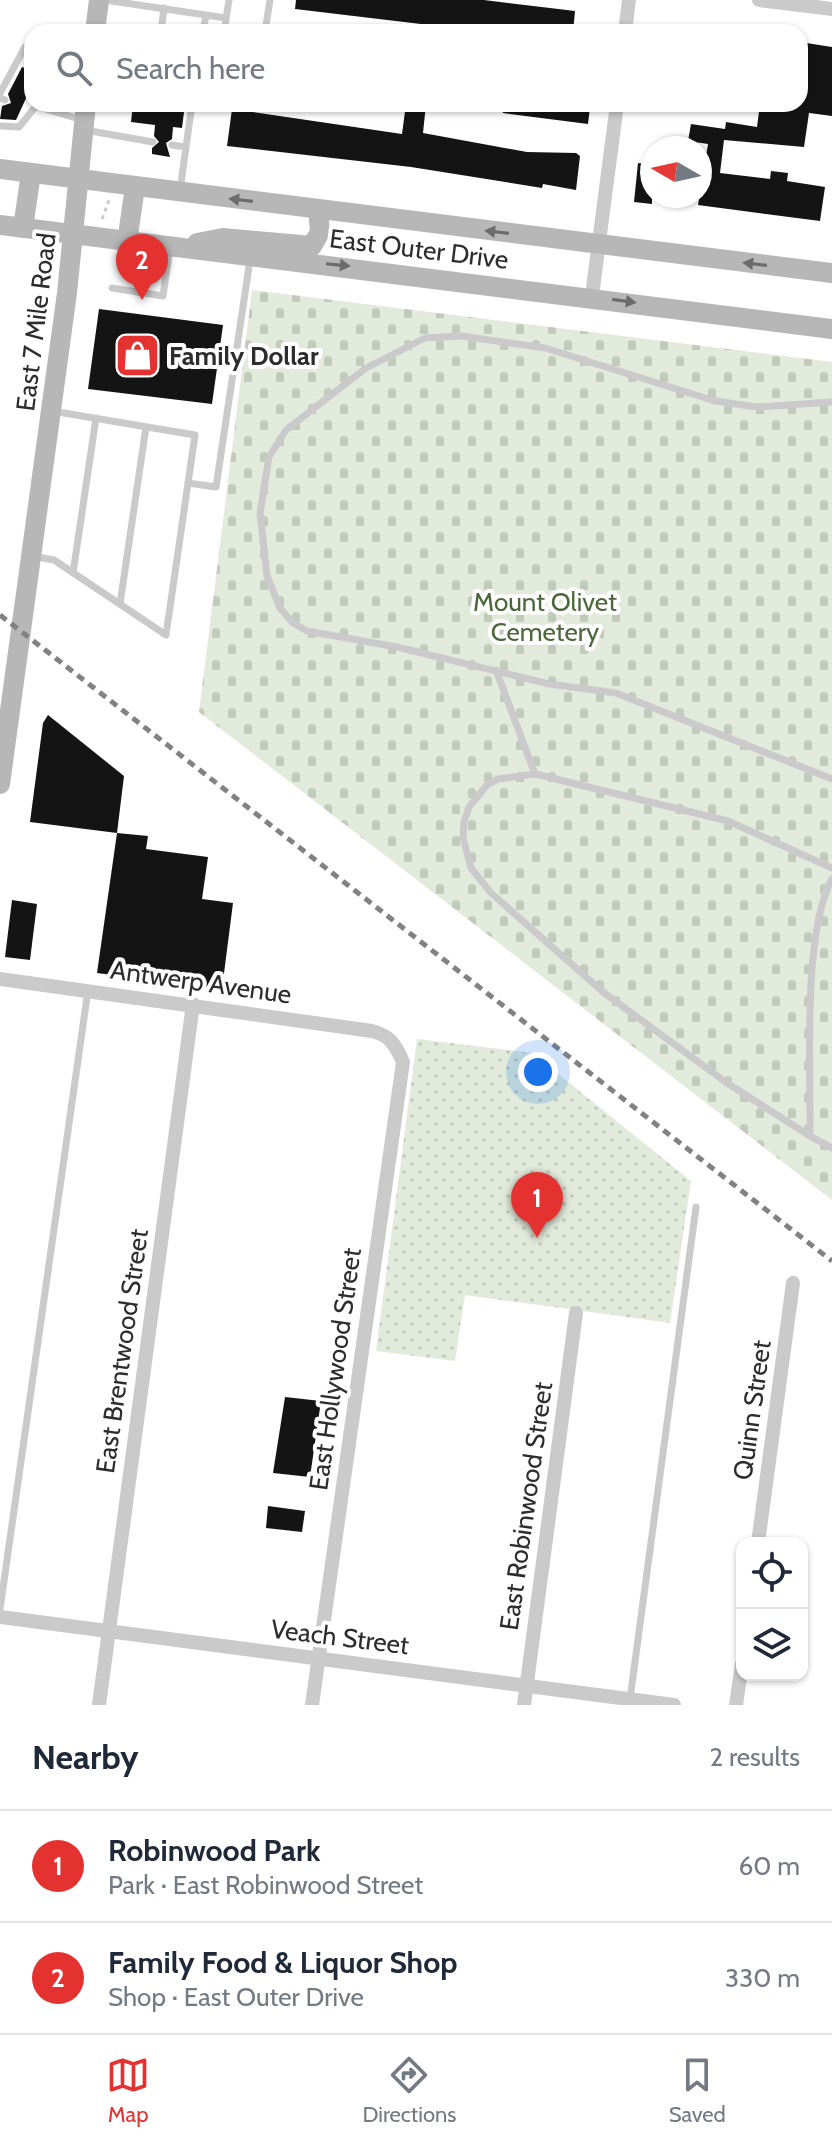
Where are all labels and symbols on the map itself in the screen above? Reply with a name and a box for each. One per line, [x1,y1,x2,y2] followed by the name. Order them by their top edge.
[640,136,712,208] north arrow
[228,193,253,206] one-way arrow
[328,222,510,276] street label: East Outer Drive
[484,225,509,238] one-way arrow
[9,231,63,413] street label: East 7 Mile Road
[116,234,168,300] pin: 2
[742,257,767,270] one-way arrow
[326,259,351,272] one-way arrow
[612,294,637,307] one-way arrow
[114,332,162,380] shop icon: Family Dollar
[169,340,319,372] place label: Family Dollar
[473,586,617,648] park label: Mount Olivet Cemetery
[109,953,293,1011] street label: Antwerp Avenue
[518,1052,558,1092] your location
[511,1172,563,1238] pin: 1
[89,1227,155,1475] street label: East Brentwood Street
[302,1246,368,1492] street label: East Hollywood Street
[726,1338,778,1482] street label: Quinn Street
[493,1380,559,1632] street label: East Robinwood Street
[269,1613,411,1661] street label: Veach Street

